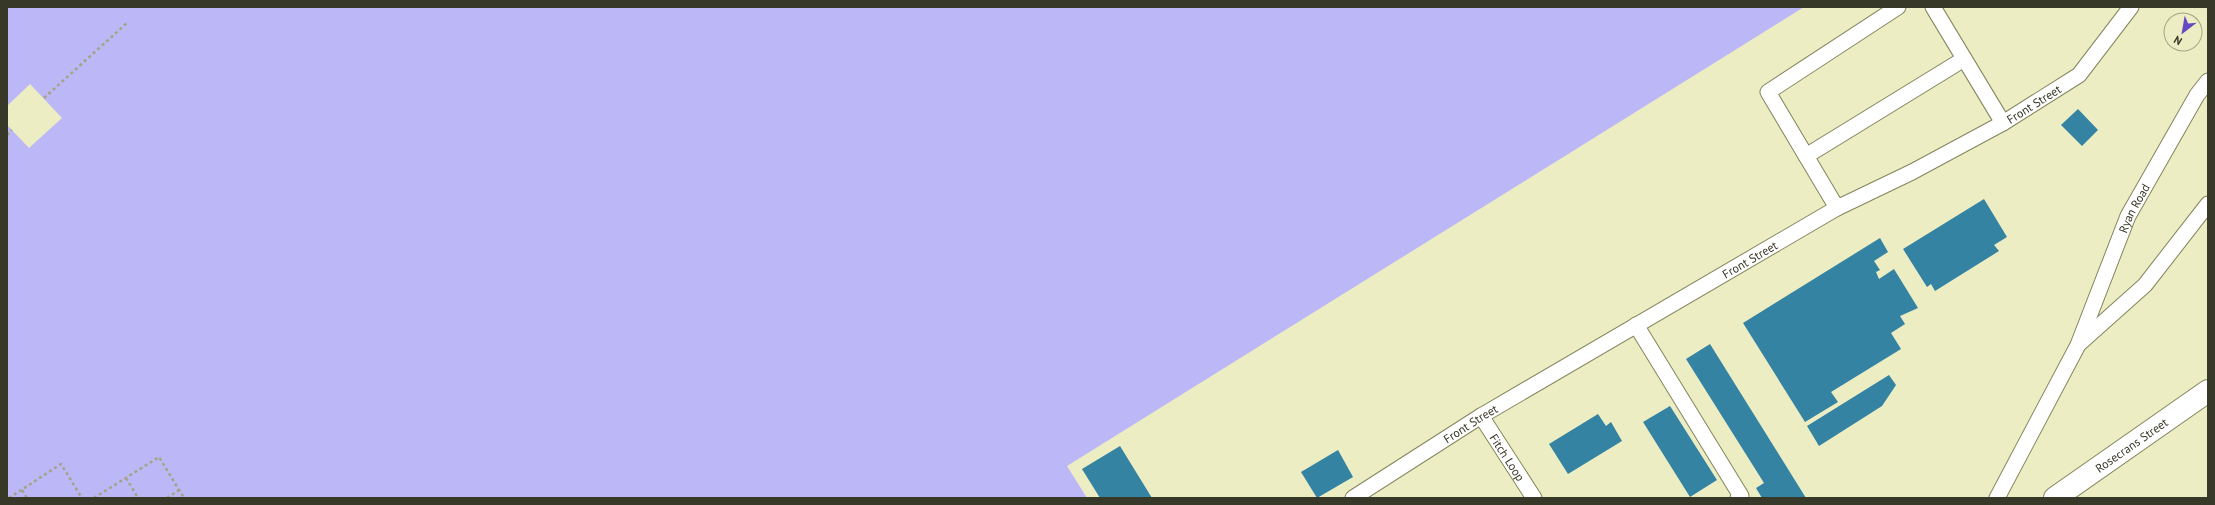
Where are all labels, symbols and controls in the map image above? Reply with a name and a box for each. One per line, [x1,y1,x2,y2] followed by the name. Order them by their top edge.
[2163,12,2203,52] north arrow
[2171,33,2185,48] text: N
[2004,81,2063,126] street label: Front Street
[2115,181,2152,235] street label: Ryan Road
[1719,237,1780,281] street label: Front Street
[1440,401,1500,446] street label: Front Street
[2092,414,2170,475] street label: Rosecrans Street
[1487,431,1528,484] street label: Fitch Loop

